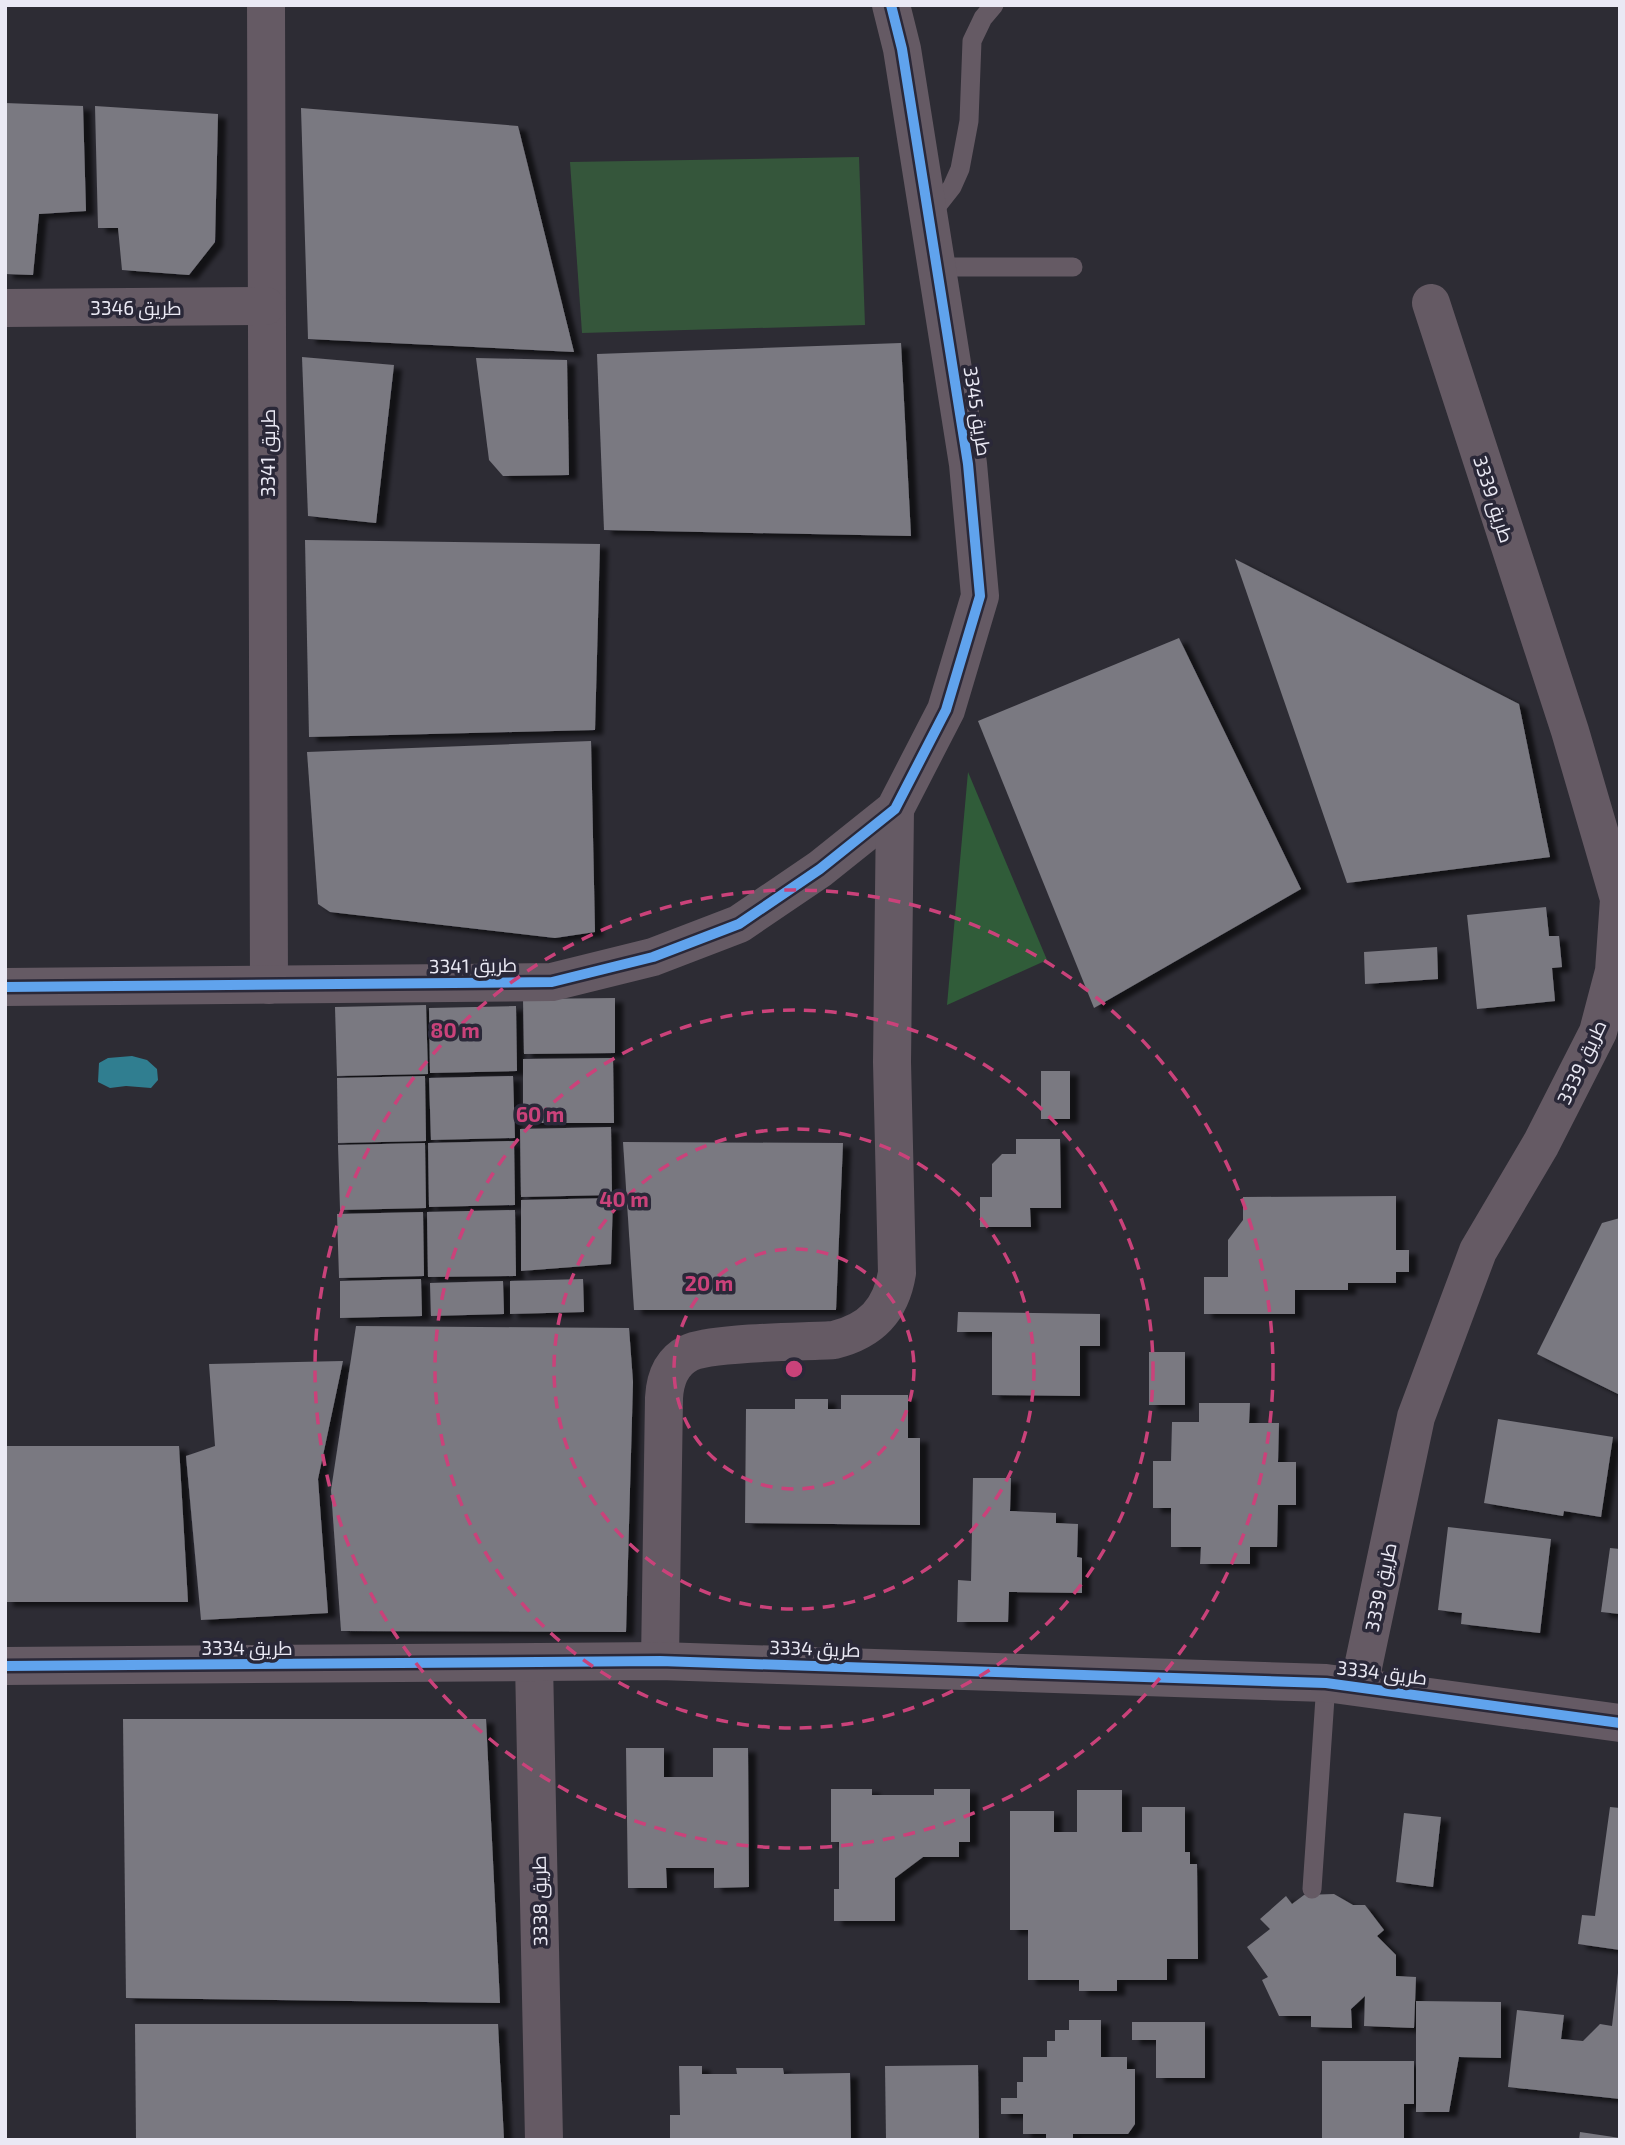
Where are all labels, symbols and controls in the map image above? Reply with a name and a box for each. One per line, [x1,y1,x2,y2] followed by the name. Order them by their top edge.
[90,296,182,321] street label: طريق 3346
[958,364,996,458] street label: طريق 3345
[256,409,281,497] street label: طريق 3341
[1467,453,1519,546] street label: طريق 3339
[429,953,517,979] street label: طريق 3341
[1552,1016,1612,1109] street label: طريق 3339
[430,1017,480,1042] text: 80 m
[516,1101,564,1126] text: 60 m
[599,1186,649,1211] text: 40 m
[685,1270,733,1295] text: 20 m
[782,1357,806,1381] centre of rings
[1359,1540,1403,1634] street label: طريق 3339
[769,1635,861,1663] street label: طريق 3334
[201,1636,293,1661] street label: طريق 3334
[1335,1655,1429,1691] street label: طريق 3334
[527,1855,553,1947] street label: طريق 3338

